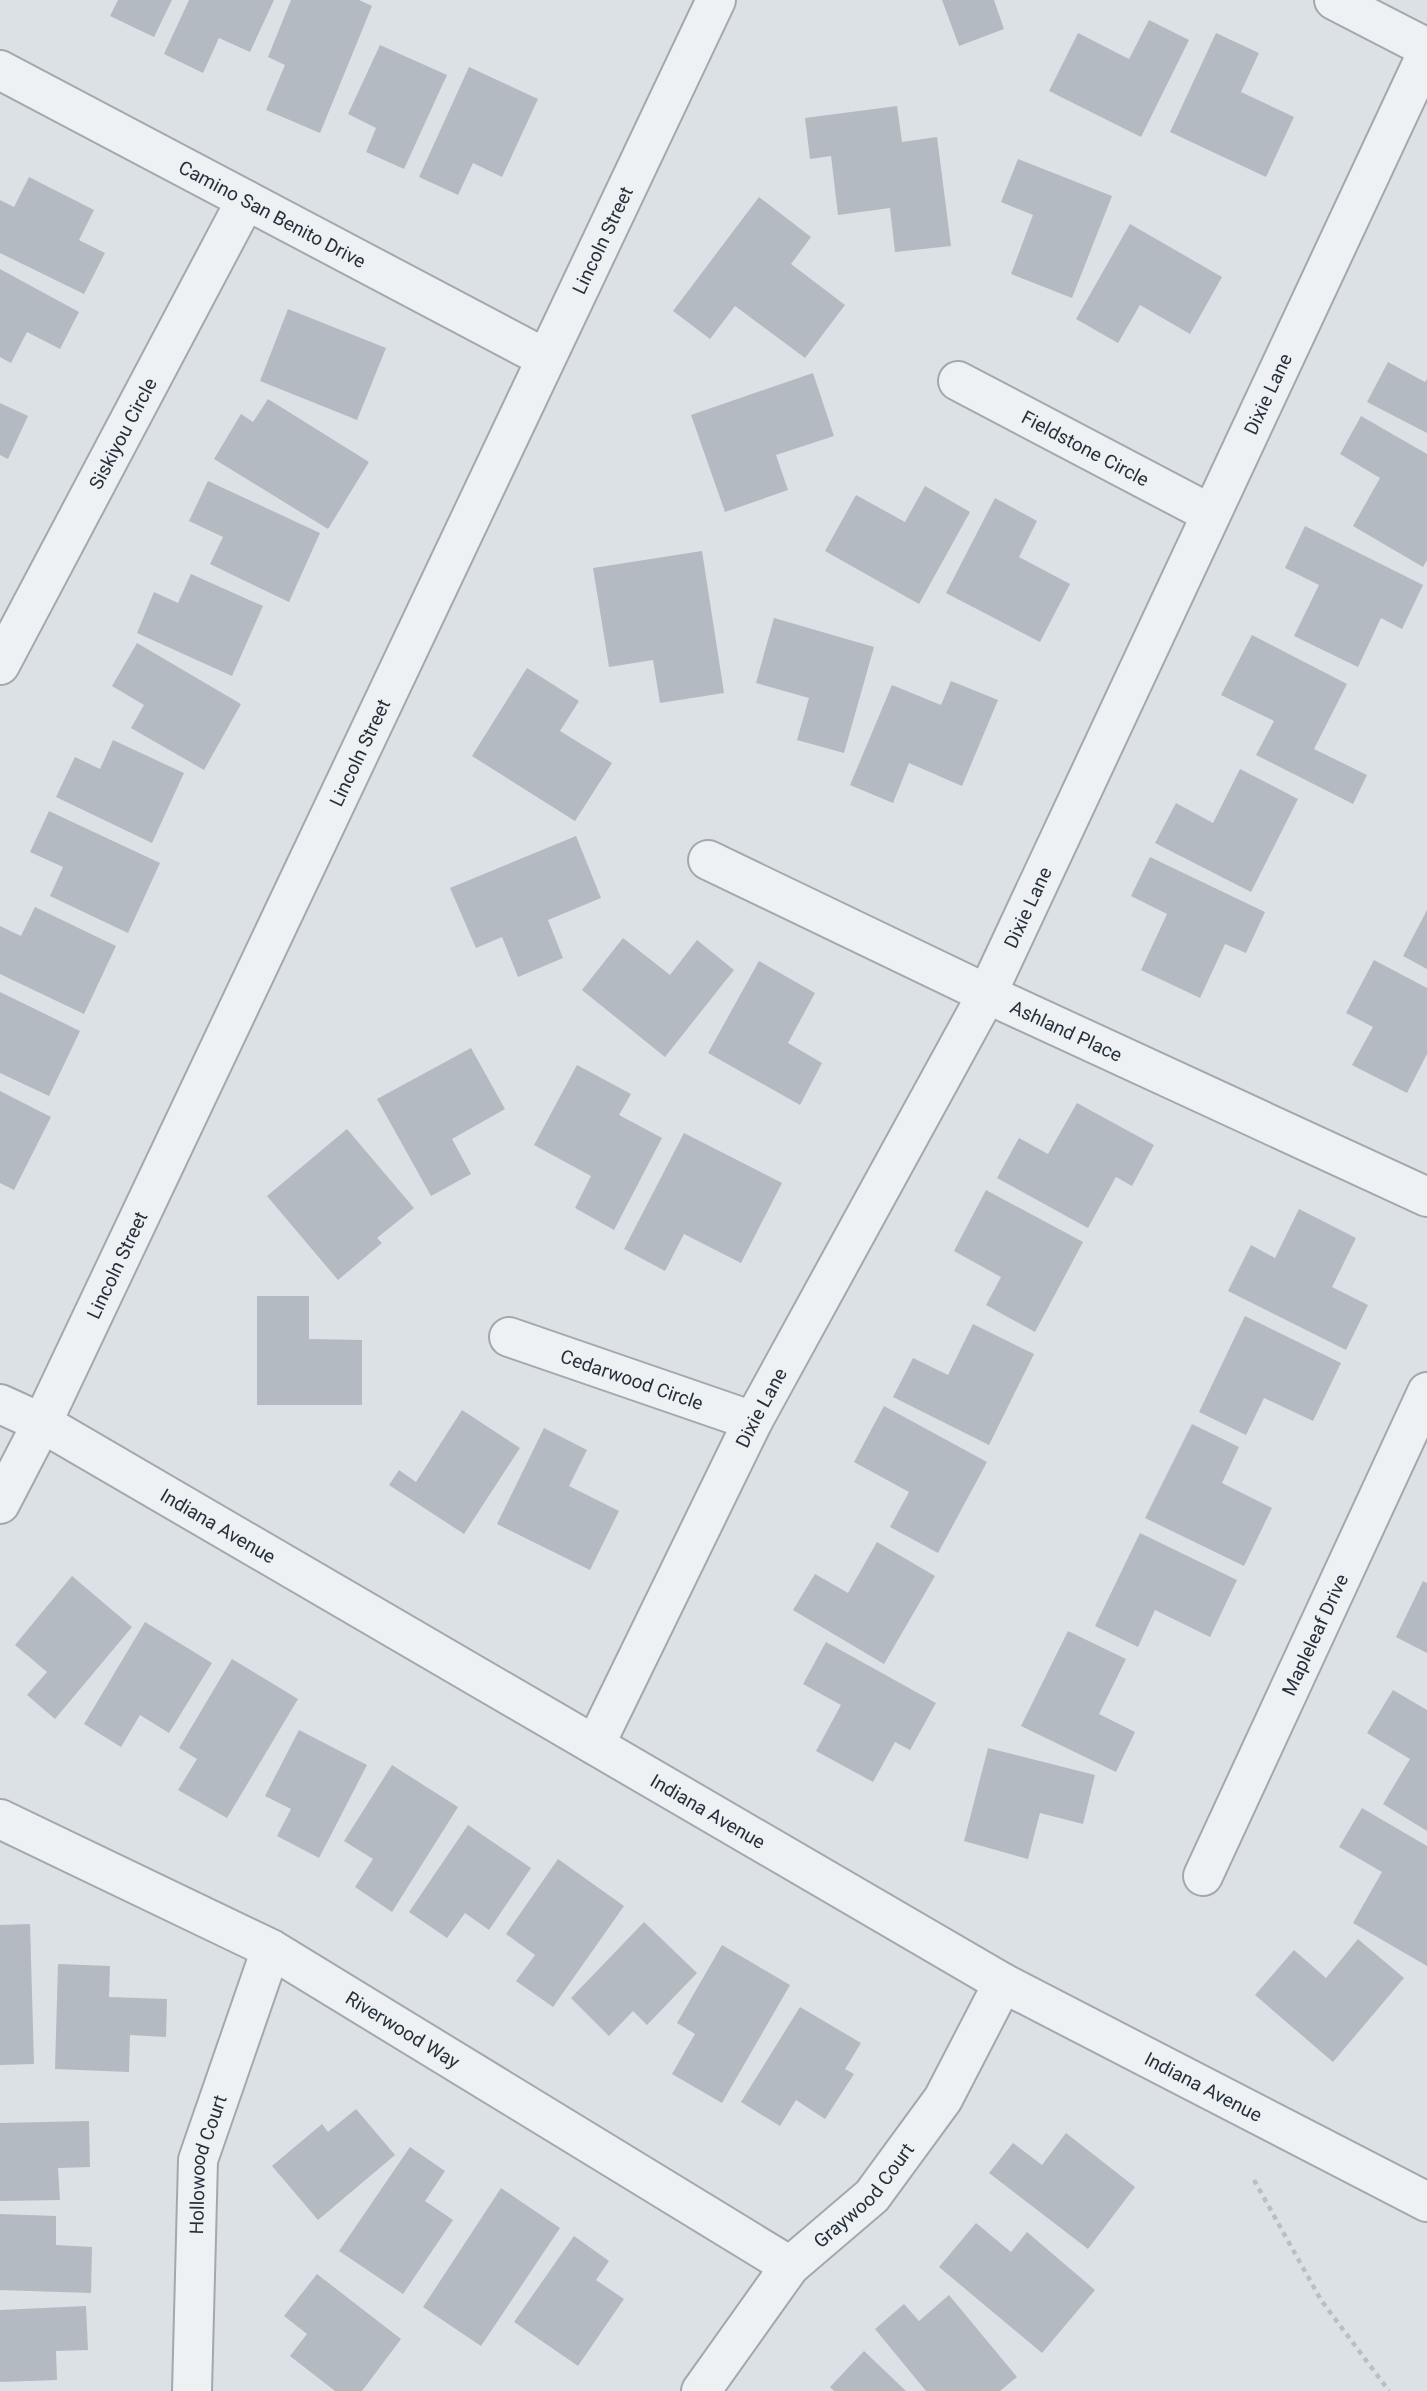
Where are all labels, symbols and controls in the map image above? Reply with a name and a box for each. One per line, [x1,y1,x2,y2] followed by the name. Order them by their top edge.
[175,156,370,273] street label: Camino San Benito Drive
[567,183,638,298] street label: Lincoln Street
[1239,350,1297,438] street label: Dixie Lane
[84,374,162,493] street label: Siskiyou Circle
[1018,406,1153,491] street label: Fieldstone Circle
[325,695,395,810] street label: Lincoln Street
[999,863,1057,952] street label: Dixie Lane
[1007,995,1126,1067] street label: Ashland Place
[82,1208,153,1323] street label: Lincoln Street
[557,1345,706,1415] street label: Cedarwood Circle
[731,1364,792,1451] street label: Dixie Lane
[156,1484,279,1569] street label: Indiana Avenue
[1277,1570,1353,1699] street label: Mapleleaf Drive
[646,1769,769,1854] street label: Indiana Avenue
[341,1986,464,2073] street label: Riverwood Way
[1141,2047,1266,2127] street label: Indiana Avenue
[185,2092,232,2235] street label: Hollowood Court
[809,2139,919,2253] street label: Graywood Court

